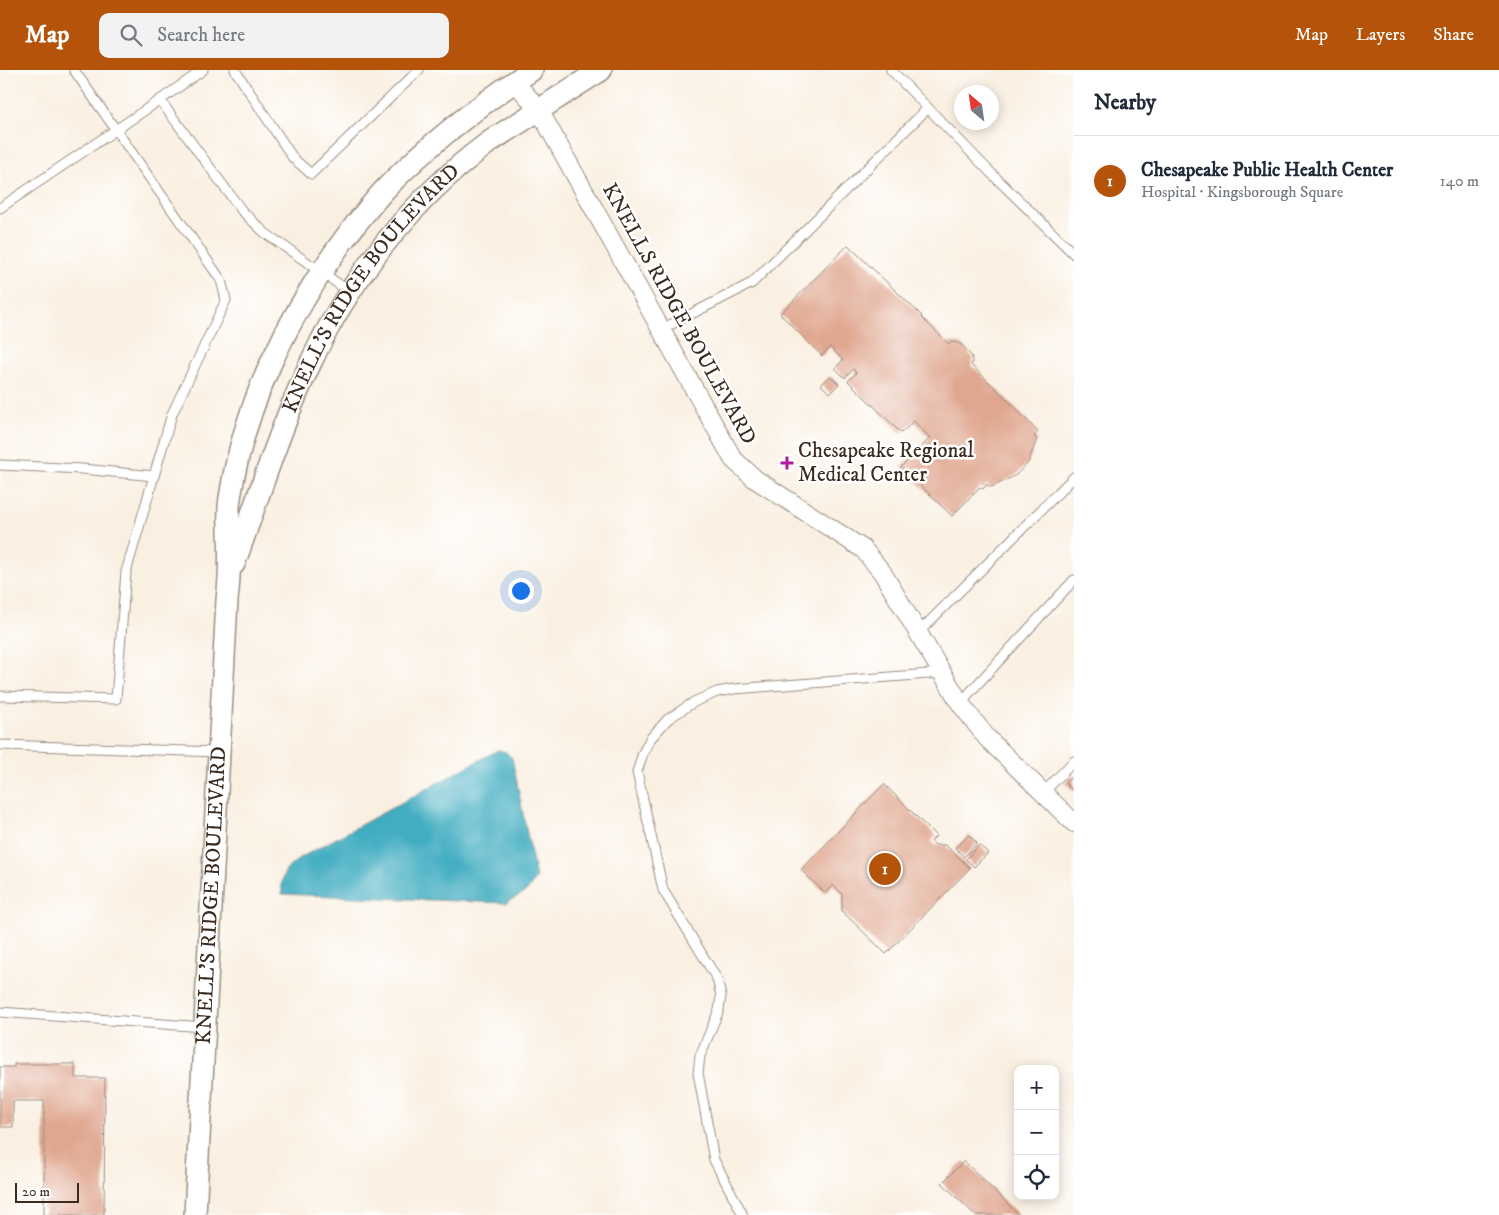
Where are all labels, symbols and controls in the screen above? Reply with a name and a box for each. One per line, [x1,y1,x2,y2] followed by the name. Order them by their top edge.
[99,13,449,58] search box
[25,20,69,50] text: Map
[117,21,145,49] icon: search
[157,24,245,47] text: Search here
[1295,24,1328,46] text: Map
[1356,24,1405,46] text: Layers
[1433,24,1474,46] text: Share
[954,85,999,130] north arrow
[1094,90,1156,116] text: Nearby
[277,158,465,417] street label: KNELL'S RIDGE BOULEVARD
[1141,159,1393,182] text: Chesapeake Public Health Center
[1107,171,1113,191] text: 1
[1440,171,1479,191] text: 140 m
[596,179,762,449] street label: KNELLS RIDGE BOULEVARD
[1141,182,1343,202] text: Hospital · Kingsborough Square
[798,438,974,488] place label: Chesapeake Regional Medical Center
[780,456,794,470] marker: Chesapeake Regional Medical Center
[508,578,534,604] your location
[191,746,232,1045] street label: KNELL'S RIDGE BOULEVARD
[869,850,901,888] pin: 1
[1014,1065,1059,1200] map controls
[1014,1065,1059,1110] button: +
[1014,1110,1059,1155] button: −
[1014,1155,1059,1200] button: locate
[15,1180,79,1203] scale bar
[22,1183,50,1201] text: 20 m

